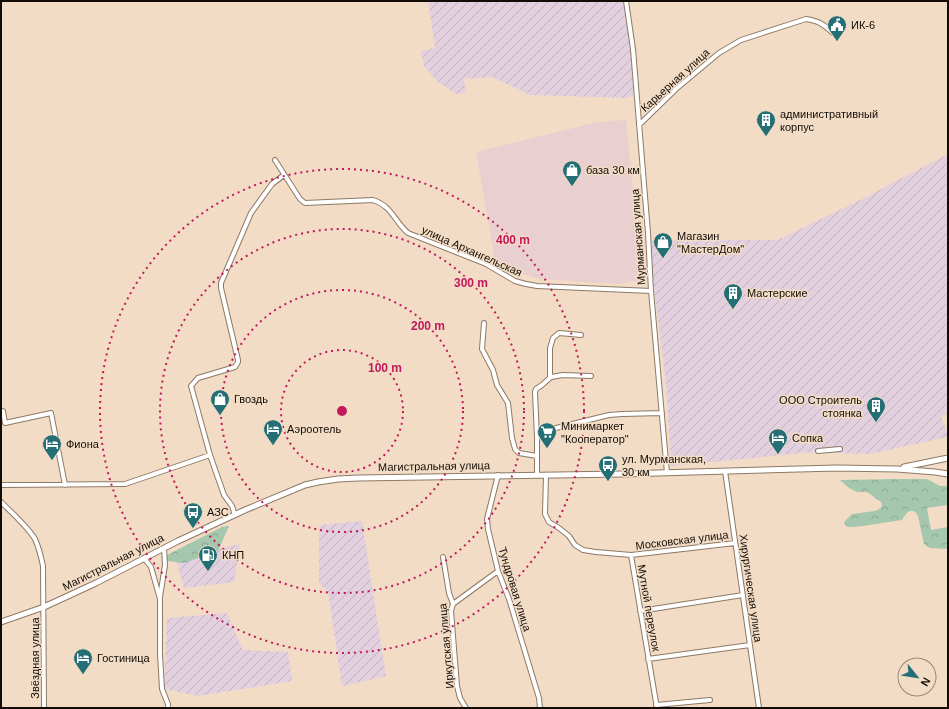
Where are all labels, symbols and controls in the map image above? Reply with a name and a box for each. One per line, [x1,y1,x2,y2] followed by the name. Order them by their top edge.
[826,14,848,42] public building icon: ИК-6
[851,19,875,31] place label: ИК-6
[638,45,712,114] street label: Карьерная улица
[780,108,878,133] place label: административный корпус
[755,109,777,137] building icon: административный корпус
[561,159,583,187] shop icon: база 30 км
[586,164,640,176] place label: база 30 км
[629,188,647,286] street label: Мурманская улица
[420,223,524,279] street label: улица Архангельская
[677,230,744,255] place label: Магазин "МастерДом"
[652,231,674,259] shop icon: Магазин "МастерДом"
[496,233,530,247] text: 400 m
[454,276,488,290] text: 300 m
[722,282,744,310] building icon: Мастерские
[747,287,808,299] place label: Мастерские
[411,319,445,333] text: 200 m
[368,361,402,375] text: 100 m
[209,388,231,416] shop icon: Гвоздь
[234,393,268,405] place label: Гвоздь
[779,394,863,419] place label: ООО Строитель стоянка
[865,395,887,423] building icon: ООО Строитель стоянка
[335,404,349,418] centre of rings
[262,418,284,446] hotel icon: Аэроотель
[561,420,629,445] place label: Минимаркет "Кооператор"
[536,421,558,449] supermarket icon: Минимаркет "Кооператор"
[287,423,341,435] place label: Аэроотель
[767,427,789,455] hotel icon: Сопка
[792,432,824,444] place label: Сопка
[41,433,63,461] hotel icon: Фиона
[66,438,100,450] place label: Фиона
[622,453,706,478] place label: ул. Мурманская, 30 км
[597,454,619,482] bus stop icon: ул. Мурманская, 30 км
[378,459,491,473] street label: Магистральная улица
[182,501,204,529] bus stop icon: АЗС
[207,506,229,518] place label: АЗС
[635,528,730,552] street label: Московская улица
[60,531,166,593] street label: Магистральная улица
[737,533,765,644] street label: Хирургическая улица
[197,544,219,572] fuel station icon: КНП
[496,545,534,633] street label: Тундровая улица
[222,549,244,561] place label: КНП
[635,564,663,653] street label: Мутной переулок
[436,602,456,689] street label: Иркутская улица
[29,616,41,699] street label: Звёздная улица
[72,647,94,675] hotel icon: Гостиница
[97,652,151,664] place label: Гостиница
[897,657,937,697] north arrow
[918,676,933,688] text: N

